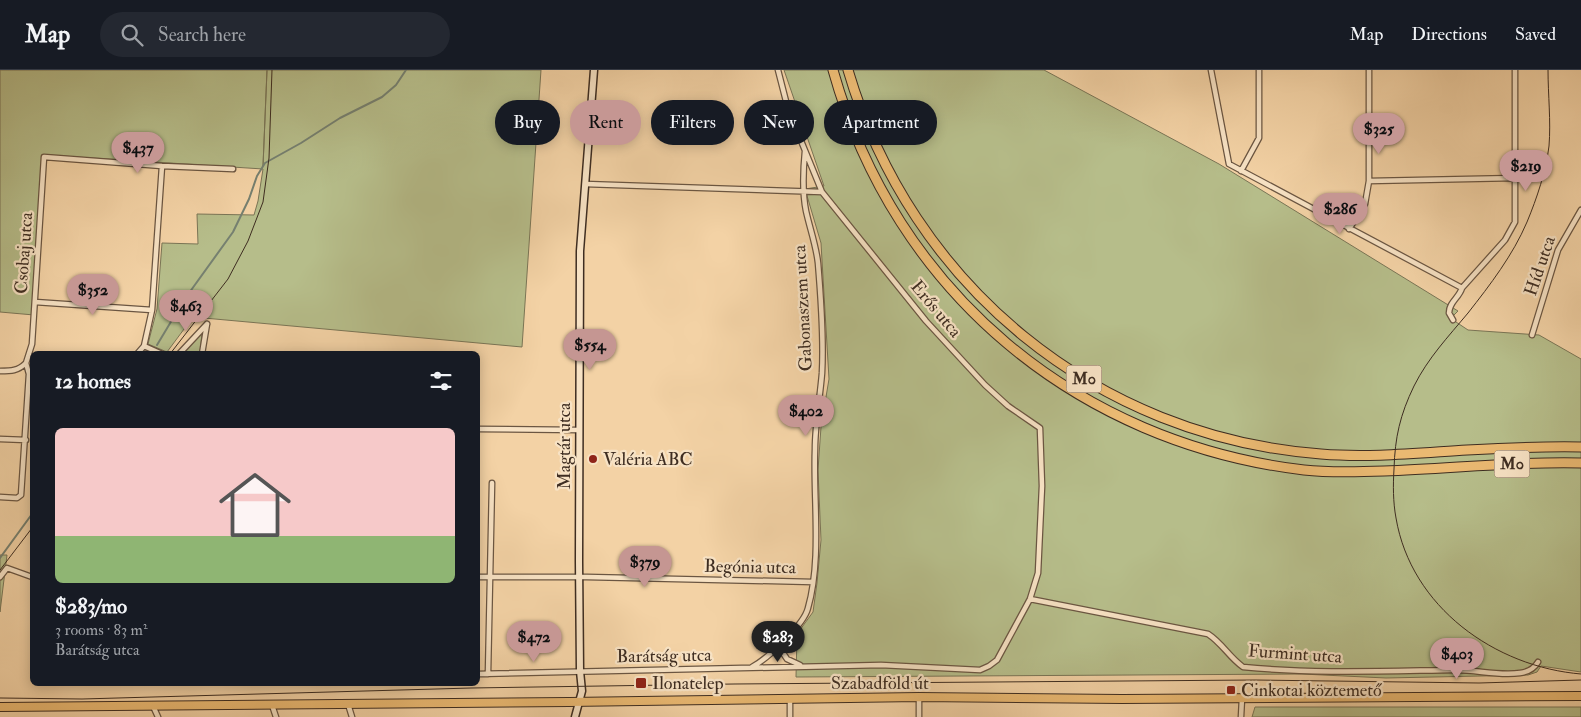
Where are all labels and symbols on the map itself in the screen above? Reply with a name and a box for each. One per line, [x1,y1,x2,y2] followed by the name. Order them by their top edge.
[1349,112,1409,155] pin: $325
[108,132,168,174] pin: $437
[1496,150,1556,192] pin: $219
[1310,192,1370,235] pin: $286
[10,211,38,295] street label: Csobaj utca
[1519,232,1561,299] street label: Híd utca
[788,244,818,372] street label: Gabonaszem utca
[63,274,123,316] pin: $352
[905,276,967,343] street label: Erős utca
[156,290,216,332] pin: $463
[560,328,620,371] pin: $554
[1066,366,1102,392] road number: M0
[776,394,836,437] pin: $402
[553,402,576,490] street label: Magtár utca
[603,448,693,471] place label: Valéria ABC
[1494,450,1530,478] road number: M0
[587,453,599,465] marker: Valéria ABC
[615,546,675,588] pin: $379
[704,555,797,579] street label: Begónia utca
[504,620,564,663] pin: $472
[748,620,808,663] pin: $283
[1427,638,1487,680] pin: $403
[1247,639,1343,669] street label: Furmint utca
[616,644,712,668] street label: Barátság utca
[652,672,724,695] place label: Ilonatelep
[831,672,929,695] street label: Szabadföld út
[634,676,648,690] marker: Ilonatelep
[1241,679,1382,702] place label: Cinkotai köztemető
[1225,684,1237,696] marker: Cinkotai köztemető

